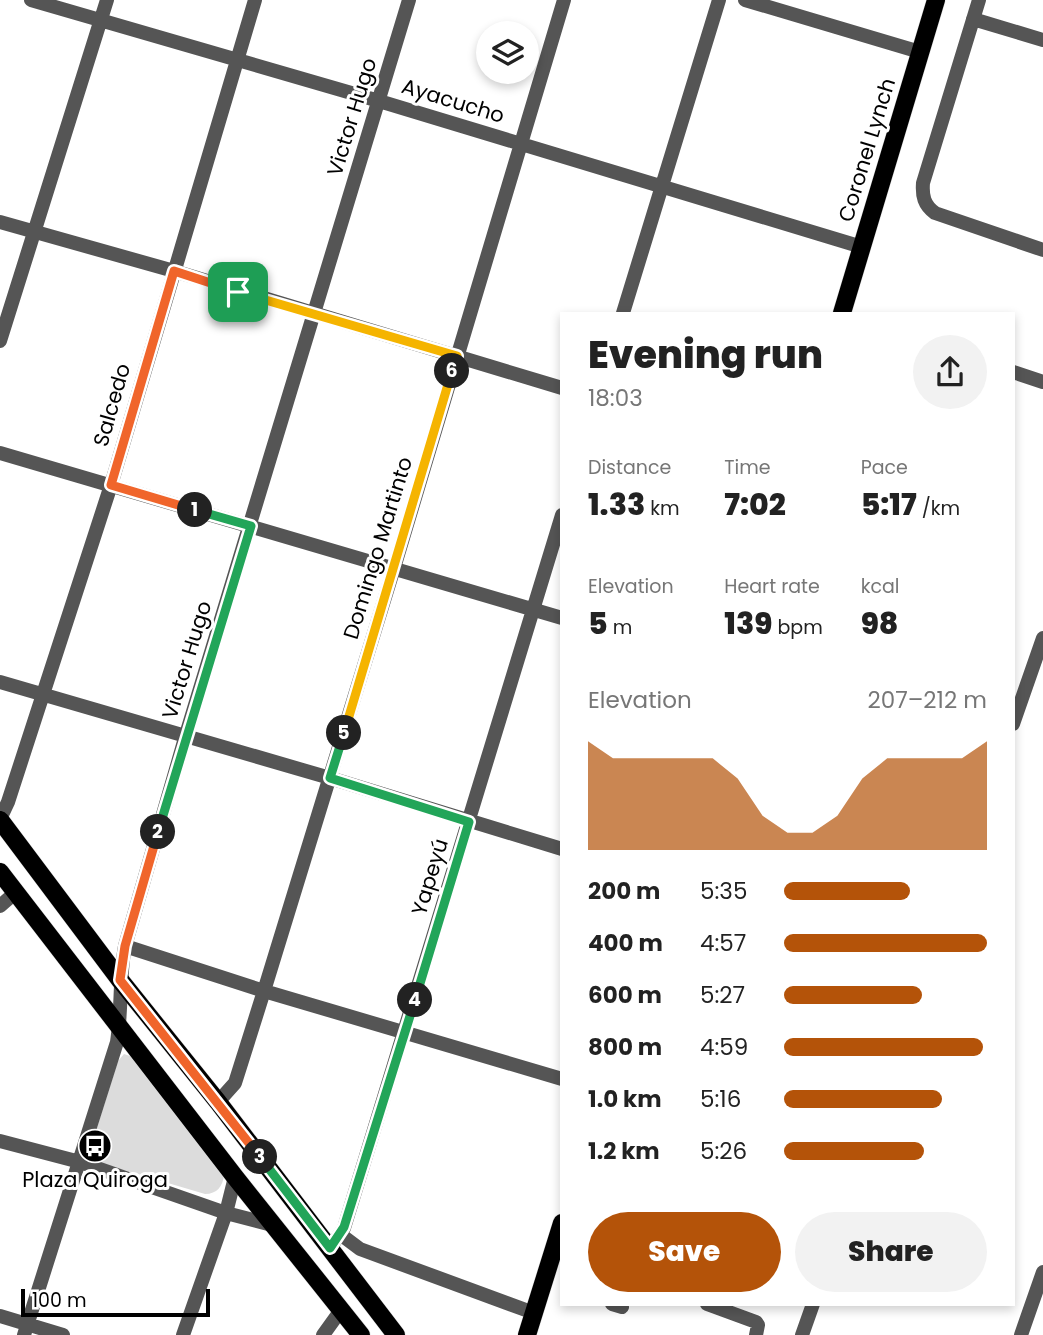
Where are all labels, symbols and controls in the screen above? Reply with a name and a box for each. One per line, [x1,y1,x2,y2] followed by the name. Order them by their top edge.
[476,21,539,84] map controls
[476,21,539,84] button: layers
[320,54,383,180] street label: Victor Hugo
[398,71,508,130] street label: Ayacucho
[831,75,902,225] street label: Coronel Lynch
[208,262,268,322] pin
[219,273,257,311] icon: arrive
[588,328,823,381] text: Evening run
[913,335,987,409] button: share
[434,354,470,388] pin: 6
[445,357,458,384] text: 6
[86,360,137,450] street label: Salcedo
[588,382,643,414] text: 18:03
[336,453,419,643] street label: Domingo Martinto
[588,454,671,481] text: Distance
[724,454,771,481] text: Time
[861,454,908,481] text: Pace
[588,483,645,526] text: 1.33
[724,483,786,526] text: 7:02
[861,483,917,526] text: 5:17
[178,492,212,528] pin: 1
[645,495,680,522] text: km
[917,495,960,522] text: /km
[191,496,198,523] text: 1
[588,573,674,600] text: Elevation
[724,573,820,600] text: Heart rate
[861,573,900,600] text: kcal
[155,597,218,723] street label: Victor Hugo
[588,602,608,645] text: 5
[724,602,772,645] text: 139
[861,602,898,645] text: 98
[608,614,632,641] text: m
[772,614,823,641] text: bpm
[588,684,692,716] text: Elevation
[868,684,987,716] text: 207–212 m
[326,716,362,750] pin: 5
[337,719,350,746] text: 5
[140,814,176,850] pin: 2
[152,818,163,845] text: 2
[404,835,455,919] street label: Yapeyú
[588,875,660,907] text: 200 m
[700,875,747,907] text: 5:35
[588,927,663,959] text: 400 m
[700,927,746,959] text: 4:57
[588,979,662,1011] text: 600 m
[700,979,745,1011] text: 5:27
[398,982,432,1018] pin: 4
[408,986,421,1013] text: 4
[588,1031,662,1063] text: 800 m
[700,1031,748,1063] text: 4:59
[588,1083,662,1115] text: 1.0 km
[700,1083,741,1115] text: 5:16
[76,1127,114,1165] bus stop icon: Plaza Quiroga
[588,1135,660,1167] text: 1.2 km
[700,1135,747,1167] text: 5:26
[243,1140,278,1174] pin: 3
[254,1143,265,1170] text: 3
[22,1165,168,1194] place label: Plaza Quiroga
[588,1212,781,1292] button: Save
[795,1212,987,1292] button: Share
[21,1286,210,1318] scale bar
[32,1287,87,1314] text: 100 m

